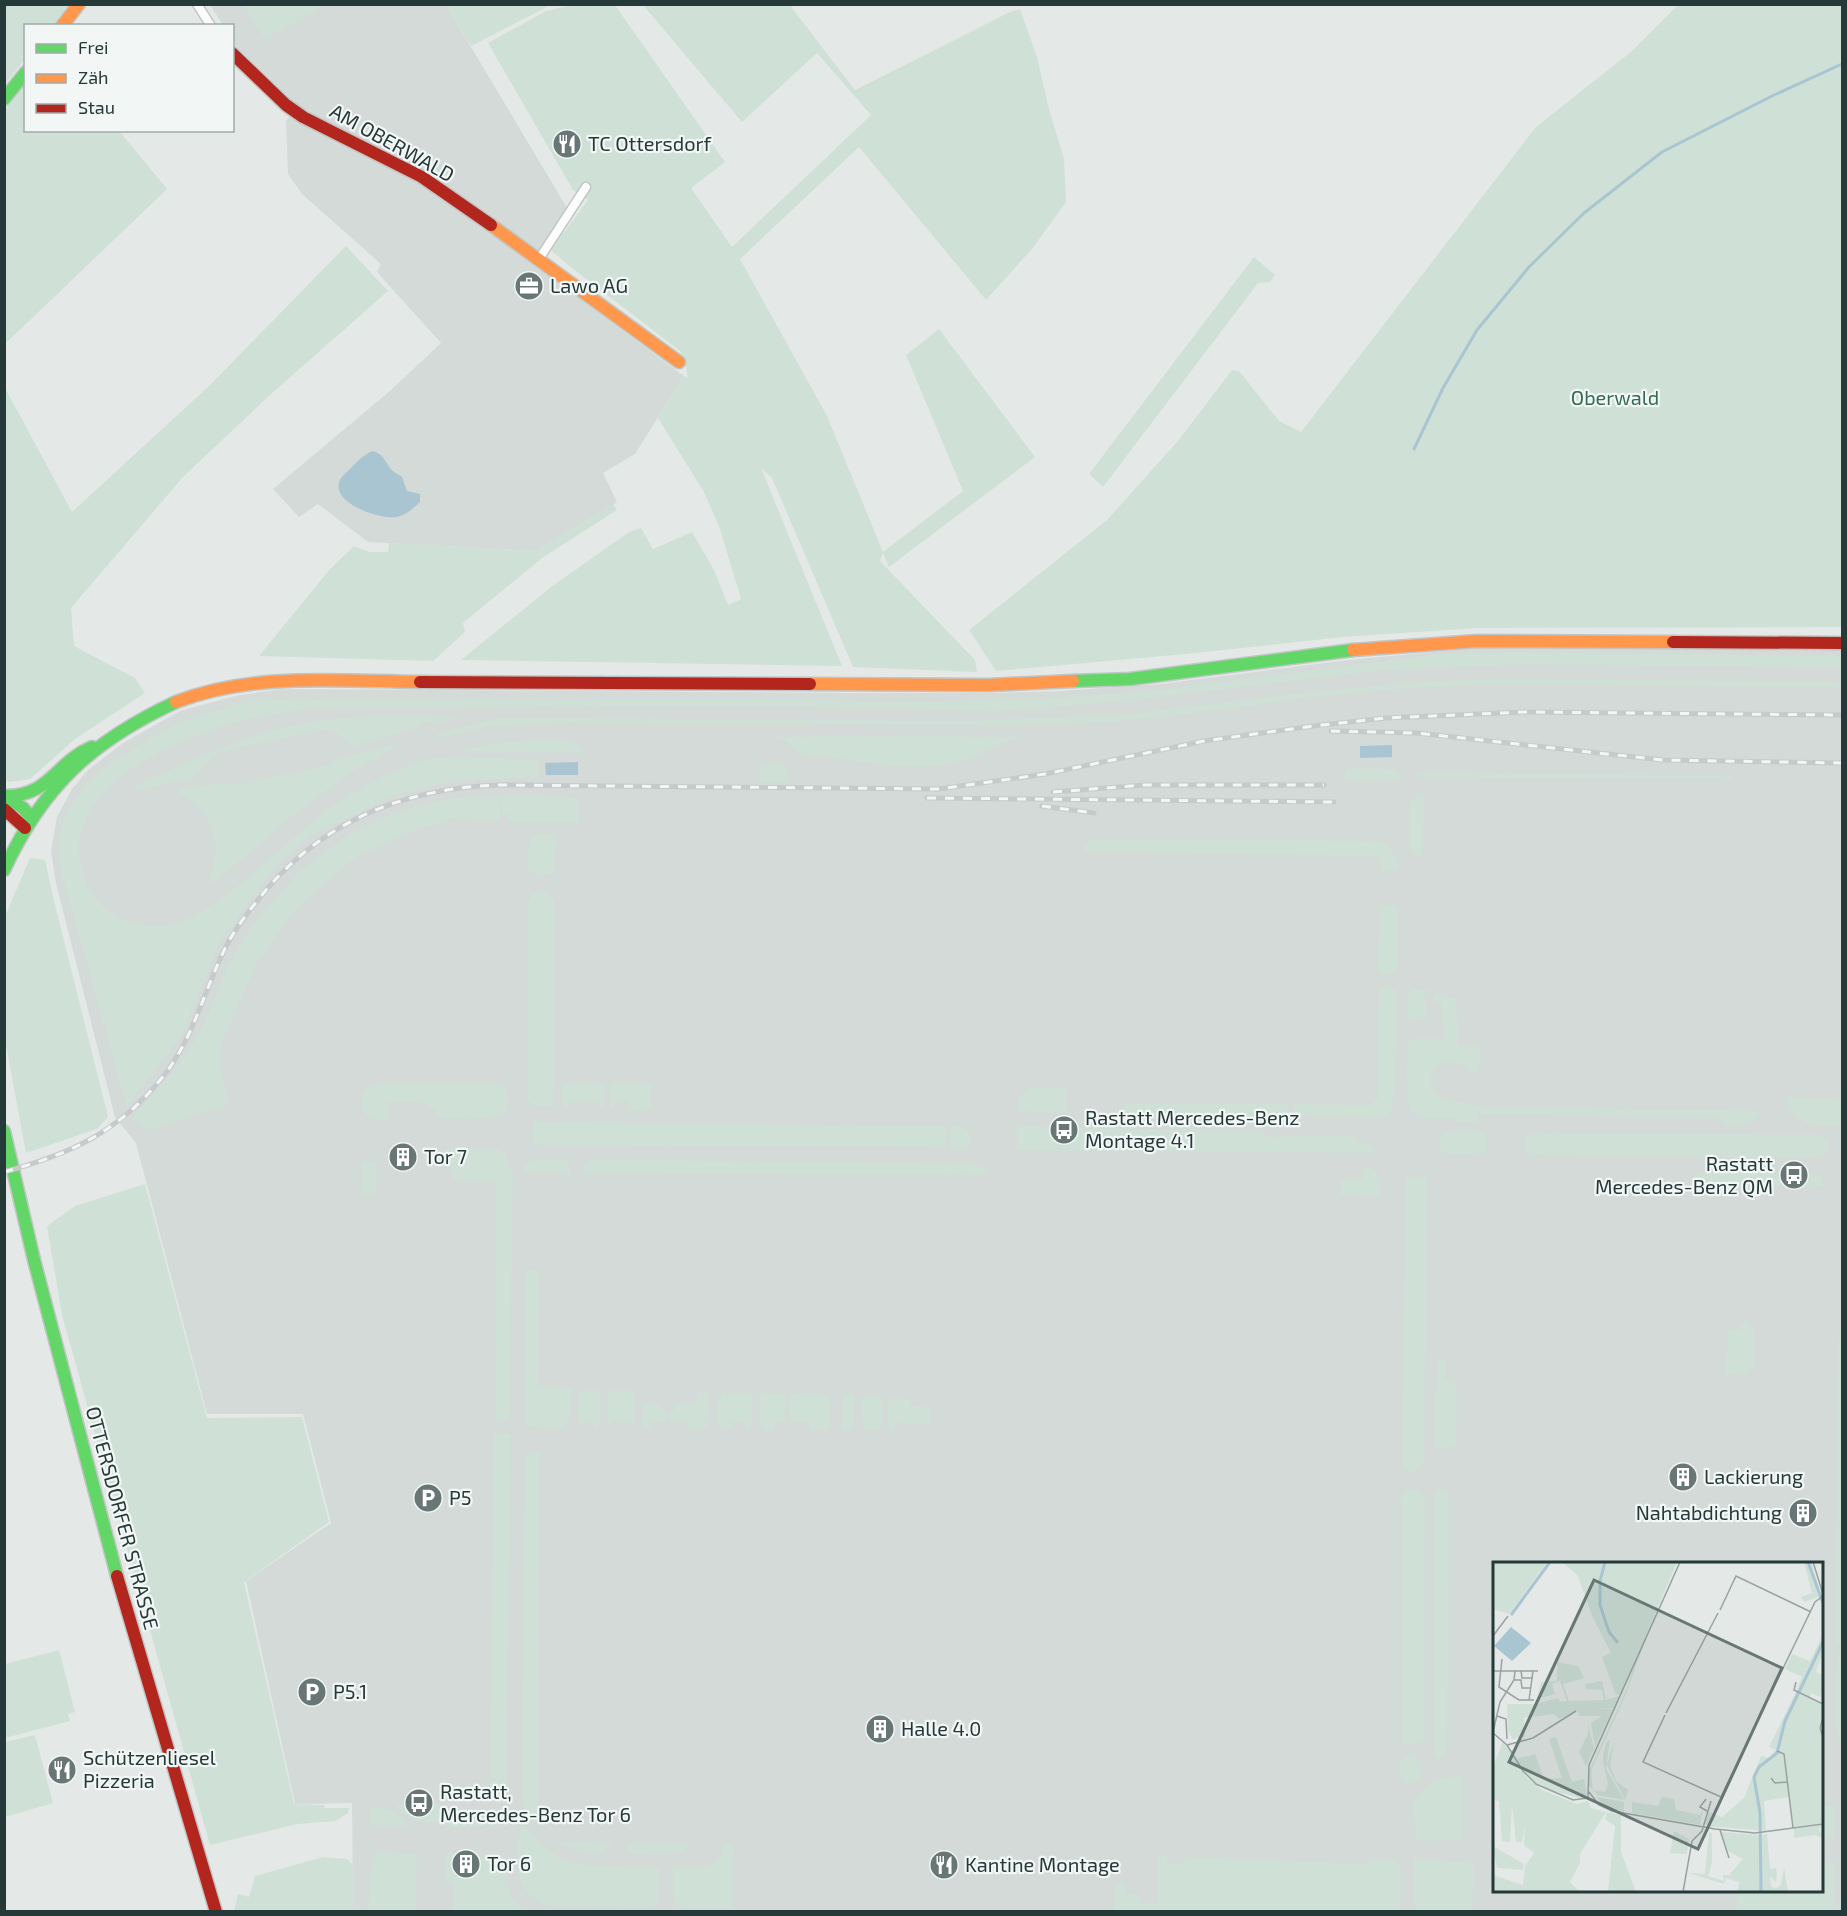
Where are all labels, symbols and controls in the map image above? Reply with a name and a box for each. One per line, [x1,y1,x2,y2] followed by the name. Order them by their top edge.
[24,24,234,132] legend
[78,36,109,58] text: Frei
[78,66,109,88] text: Zäh
[78,96,115,118] text: Stau
[326,98,459,186] street label: AM OBERWALD
[551,128,583,160] restaurant icon: TC Ottersdorf
[588,131,712,155] place label: TC Ottersdorf
[513,270,545,302] office icon: Lawo AG
[550,273,628,297] place label: Lawo AG
[1571,385,1659,409] park label: Oberwald
[1085,1105,1300,1152] place label: Rastatt Mercedes-Benz Montage 4.1
[1048,1114,1080,1146] bus stop icon: Rastatt Mercedes-Benz Montage 4.1
[387,1141,419,1173] building icon: Tor 7
[424,1144,467,1168] place label: Tor 7
[1595,1151,1773,1198] place label: Rastatt Mercedes-Benz QM
[1778,1159,1810,1191] bus stop icon: Rastatt Mercedes-Benz QM
[82,1403,164,1632] street label: OTTERSDORFER STRASSE
[1667,1461,1699,1493] building icon: Lackierung
[1704,1464,1803,1488] place label: Lackierung
[412,1482,444,1514] parking icon: P5
[449,1485,472,1509] place label: P5
[1787,1497,1819,1529] building icon: Nahtabdichtung
[1636,1500,1782,1524] place label: Nahtabdichtung
[1493,1562,1823,1892] inset map
[296,1676,328,1708] parking icon: P5.1
[333,1679,367,1703] place label: P5.1
[864,1713,896,1745] building icon: Halle 4.0
[901,1716,981,1740] place label: Halle 4.0
[83,1745,216,1792] place label: Schützenliesel Pizzeria
[46,1754,78,1786] restaurant icon: Schützenliesel Pizzeria
[440,1779,631,1826] place label: Rastatt, Mercedes-Benz Tor 6
[403,1787,435,1819] bus stop icon: Rastatt, Mercedes-Benz Tor 6
[450,1848,482,1880] building icon: Tor 6
[928,1849,960,1881] restaurant icon: Kantine Montage
[487,1851,531,1875] place label: Tor 6
[965,1852,1120,1876] place label: Kantine Montage

